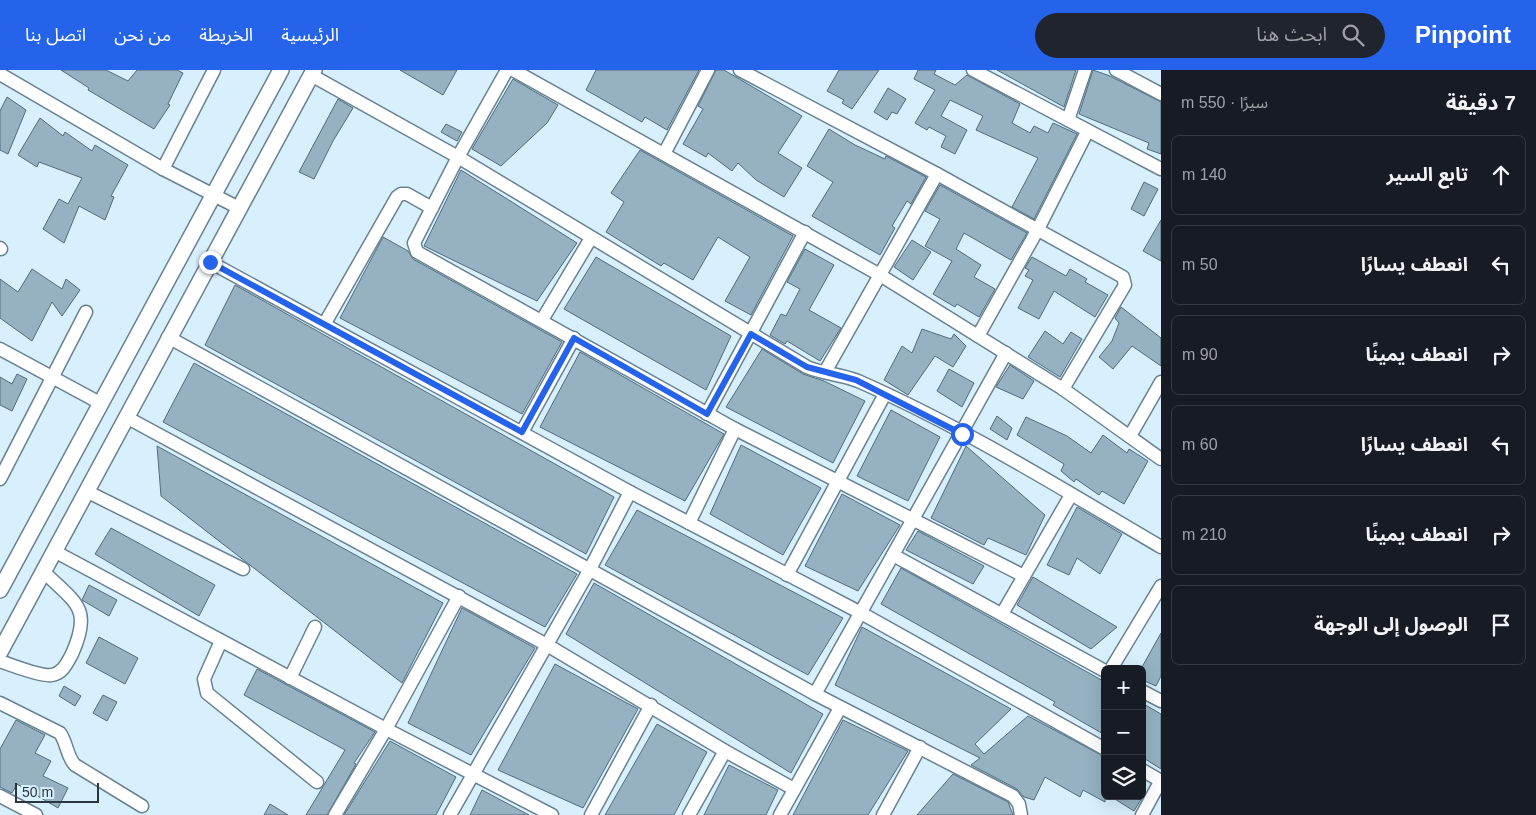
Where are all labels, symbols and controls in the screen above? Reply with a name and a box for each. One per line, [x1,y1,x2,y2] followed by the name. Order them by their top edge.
[1035,13,1385,58] search box
[1339,21,1367,49] icon: search
[1415,21,1511,48] text: Pinpoint
[1256,24,1327,45] text: ابحث هنا
[25,25,86,45] text: اتصل بنا
[114,25,171,45] text: من نحن
[199,25,253,45] text: الخريطة
[281,25,339,45] text: الرئيسية
[1446,91,1516,114] text: 7 دقيقة
[1181,94,1268,111] text: سيرًا · 550 m
[1487,161,1515,189] icon: ahead
[1386,164,1468,185] text: تابع السير
[1182,166,1226,183] text: 140 m
[199,251,222,274] route end
[1487,251,1515,279] icon: left
[1361,254,1468,275] text: انعطف يسارًا
[1182,256,1218,273] text: 50 m
[1487,341,1515,369] icon: right
[1366,344,1468,365] text: انعطف يمينًا
[1182,346,1218,363] text: 90 m
[951,423,974,446] route start
[1487,431,1515,459] icon: left
[1361,434,1468,455] text: انعطف يسارًا
[1182,436,1218,453] text: 60 m
[1487,521,1515,549] icon: right
[1366,524,1468,545] text: انعطف يمينًا
[1182,526,1226,543] text: 210 m
[1487,611,1515,639] icon: arrive
[1314,614,1468,635] text: الوصول إلى الوجهة
[1101,665,1146,800] map controls
[1101,665,1146,710] button: +
[1101,710,1146,755] button: −
[1101,755,1146,800] button: layers
[15,780,99,803] scale bar
[22,784,53,800] text: 50 m

